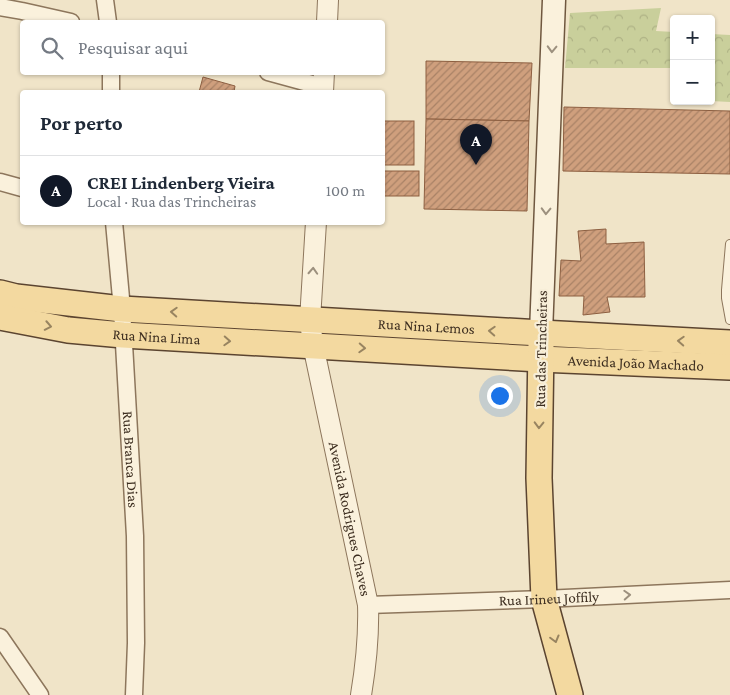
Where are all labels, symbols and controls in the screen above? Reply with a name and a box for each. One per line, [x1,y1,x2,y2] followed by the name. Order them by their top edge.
[670,15,715,105] map controls
[670,15,715,60] button: +
[20,20,385,75] search box
[38,34,66,62] icon: search
[78,37,188,58] text: Pesquisar aqui
[547,45,558,53] one-way arrow
[670,60,715,105] button: −
[40,111,123,135] text: Por perto
[460,124,492,165] pin: A
[87,172,275,193] text: CREI Lindenberg Vieira
[51,182,61,199] text: A
[326,182,365,199] text: 100 m
[87,193,256,210] text: Local · Rua das Trincheiras
[540,207,551,215] one-way arrow
[308,267,319,275] one-way arrow
[532,290,550,408] street label: Rua das Trincheiras
[170,306,178,317] one-way arrow
[377,316,475,337] street label: Rua Nina Lemos
[43,321,52,331] one-way arrow
[488,325,496,336] one-way arrow
[112,326,201,347] street label: Rua Nina Lima
[223,335,231,346] one-way arrow
[677,335,685,346] one-way arrow
[358,343,366,354] one-way arrow
[567,352,704,374] street label: Avenida João Machado
[487,383,513,409] your location
[120,411,141,508] street label: Rua Branca Dias
[534,422,545,430] one-way arrow
[326,440,374,598] street label: Avenida Rodrigues Chaves
[498,588,600,609] street label: Rua Irineu Joffily
[624,590,632,601] one-way arrow
[549,634,559,642] one-way arrow

